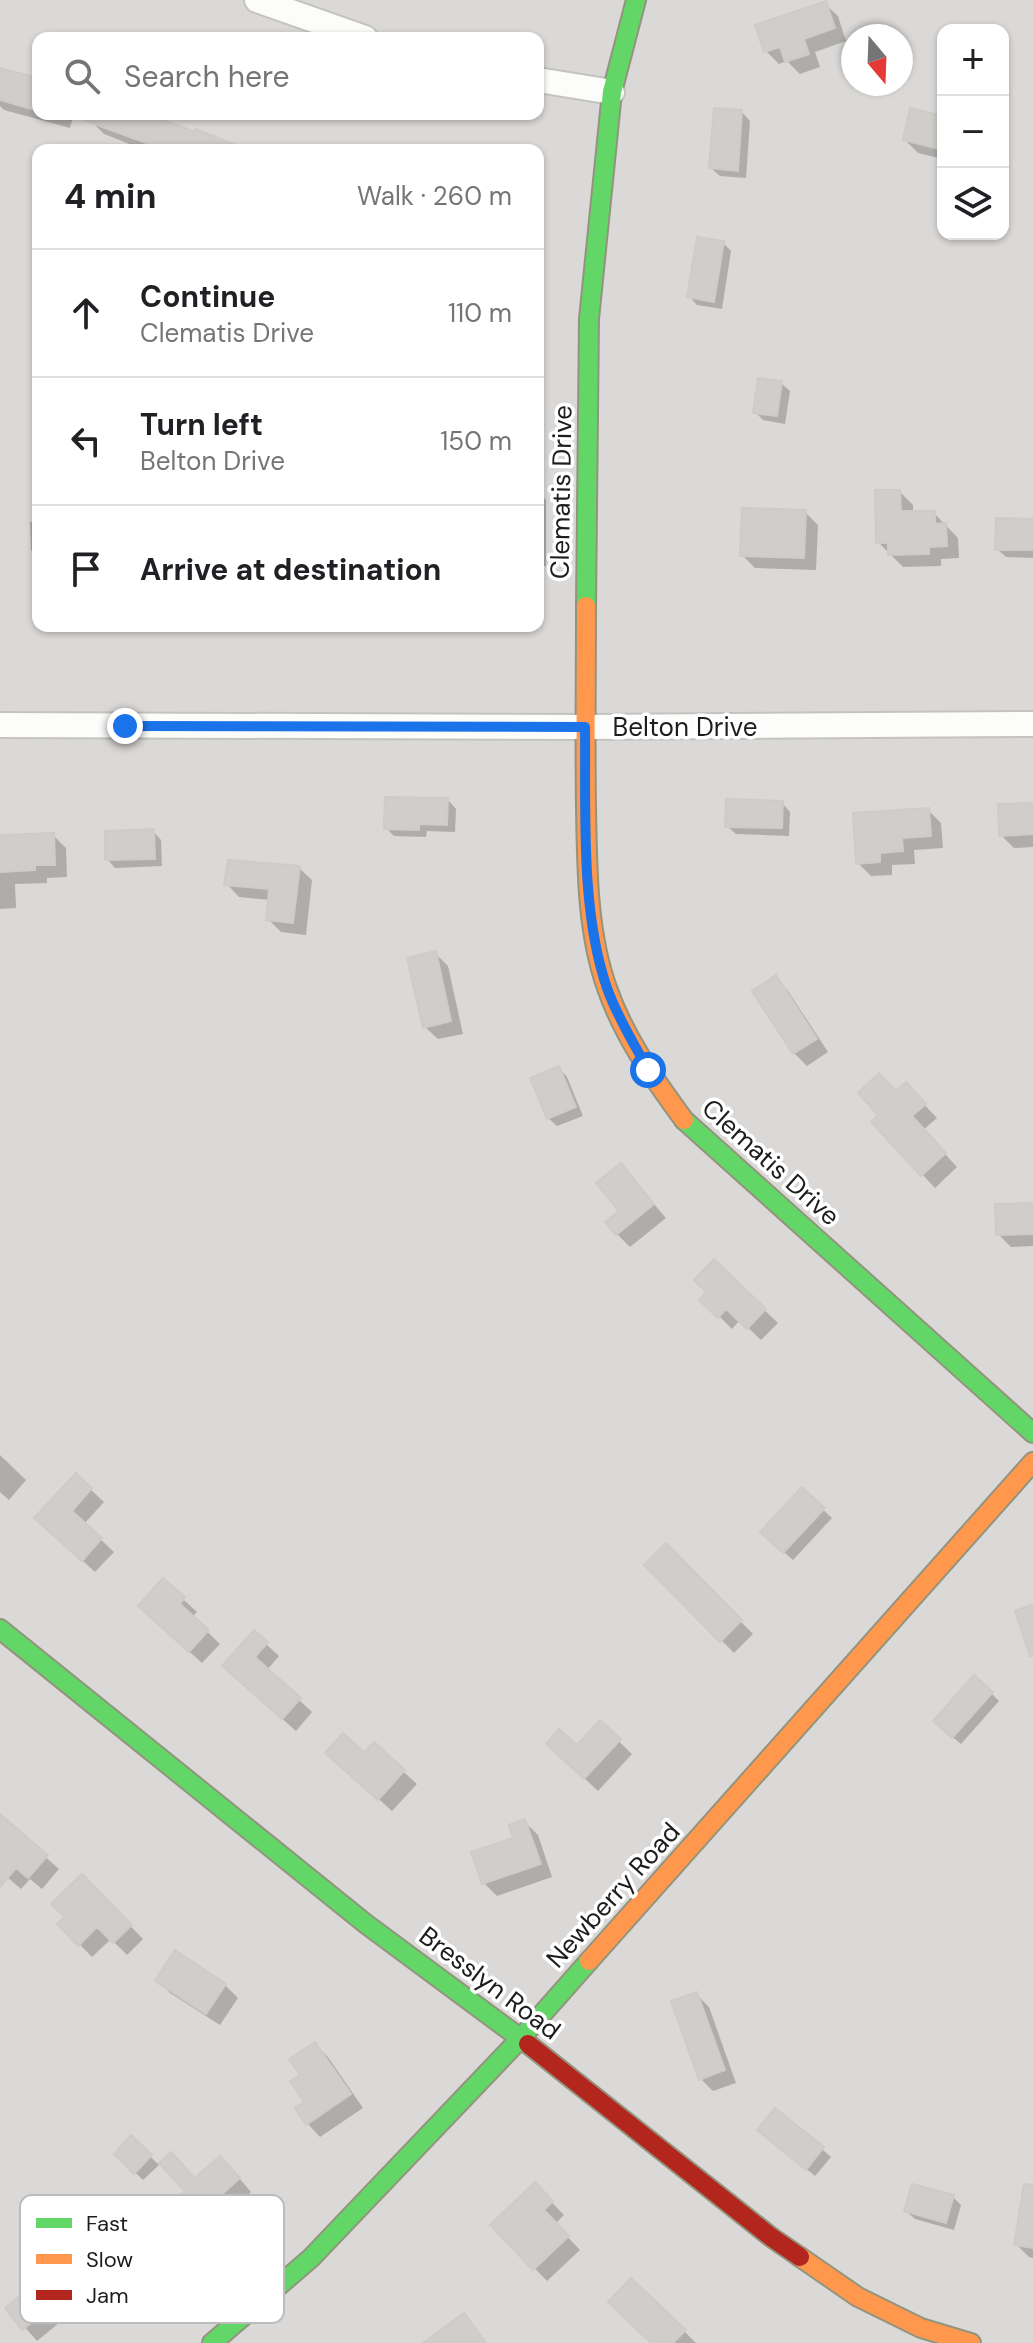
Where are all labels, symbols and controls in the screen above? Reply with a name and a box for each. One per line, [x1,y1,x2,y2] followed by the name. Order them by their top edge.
[841,24,913,96] north arrow
[937,24,1009,240] map controls
[937,24,1009,96] button: +
[32,32,544,120] search box
[60,54,104,98] icon: search
[124,57,290,96] text: Search here
[937,96,1009,168] button: −
[937,168,1009,240] button: layers
[64,174,156,219] text: 4 min
[357,179,512,213] text: Walk · 260 m
[140,277,275,316] text: Continue
[64,291,108,335] icon: ahead
[448,296,512,330] text: 110 m
[140,316,314,350] text: Clematis Drive
[140,405,263,444] text: Turn left
[542,405,580,579] street label: Clematis Drive
[64,419,108,463] icon: left
[440,424,512,458] text: 150 m
[140,444,285,478] text: Belton Drive
[64,547,108,591] icon: arrive
[140,550,441,589] text: Arrive at destination
[107,708,143,744] route end
[613,710,757,744] street label: Belton Drive
[630,1052,666,1088] route start
[695,1091,847,1233] street label: Clematis Drive
[539,1815,687,1975] street label: Newberry Road
[413,1919,567,2047] street label: Bresslyn Road
[20,2195,284,2323] legend
[86,2209,128,2238] text: Fast
[86,2245,133,2274] text: Slow
[86,2281,129,2310] text: Jam

